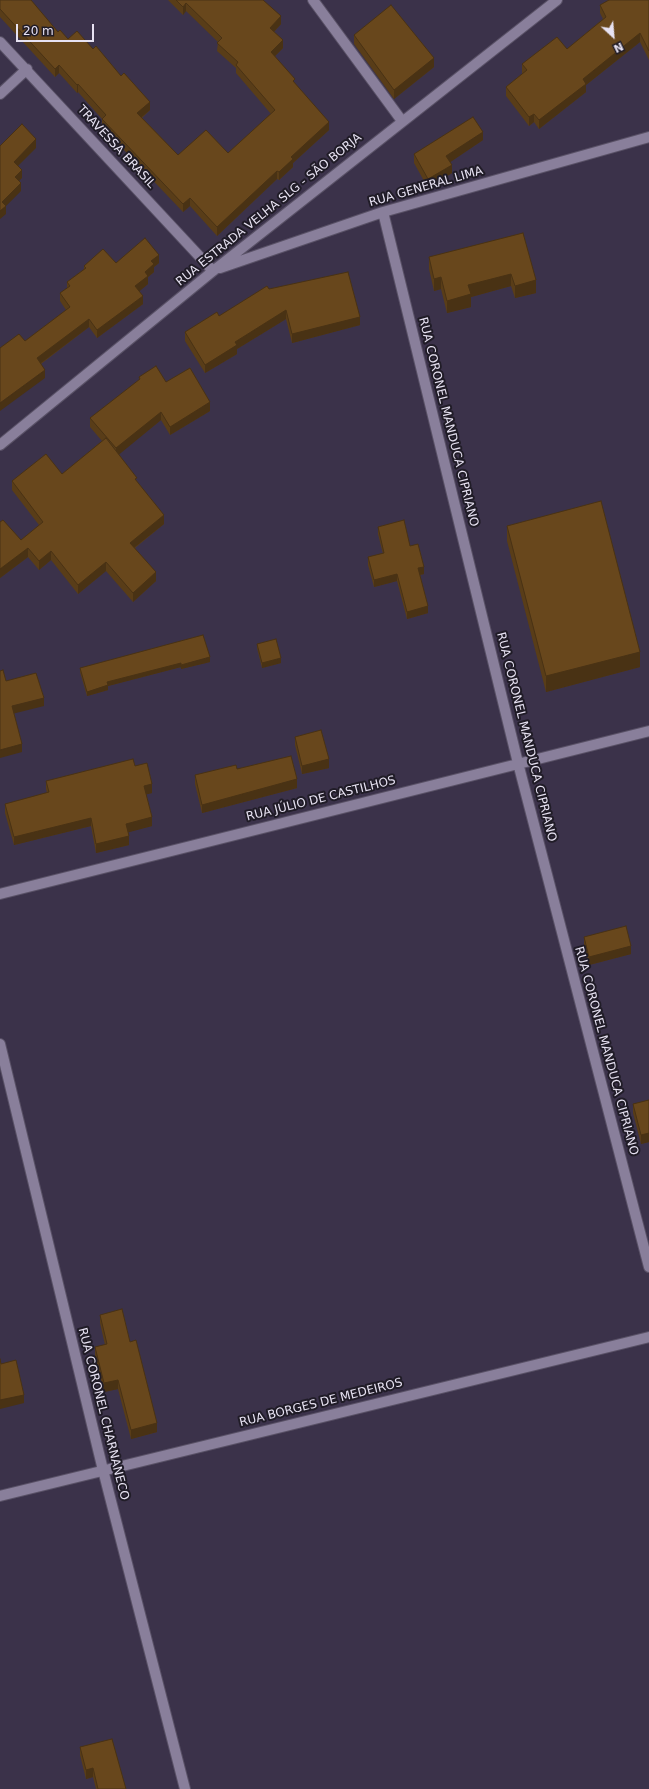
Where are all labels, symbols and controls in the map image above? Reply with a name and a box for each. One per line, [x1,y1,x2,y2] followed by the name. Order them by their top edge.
[18,16,96,42] scale bar
[593,16,633,56] north arrow
[23,24,54,38] text: 20 m
[611,39,625,55] text: N
[74,103,158,191] street label: TRAVESSA BRASIL
[173,131,365,289] street label: RUA ESTRADA VELHA SLG - SÃO BORJA
[367,164,485,210] street label: RUA GENERAL LIMA
[415,316,481,528] street label: RUA CORONEL MANDUCA CIPRIANO
[493,631,559,843] street label: RUA CORONEL MANDUCA CIPRIANO
[245,773,397,825] street label: RUA JÚLIO DE CASTILHOS
[571,945,641,1157] street label: RUA CORONEL MANDUCA CIPRIANO
[75,1326,131,1502] street label: RUA CORONEL CHARNANECO
[238,1376,404,1430] street label: RUA BORGES DE MEDEIROS

